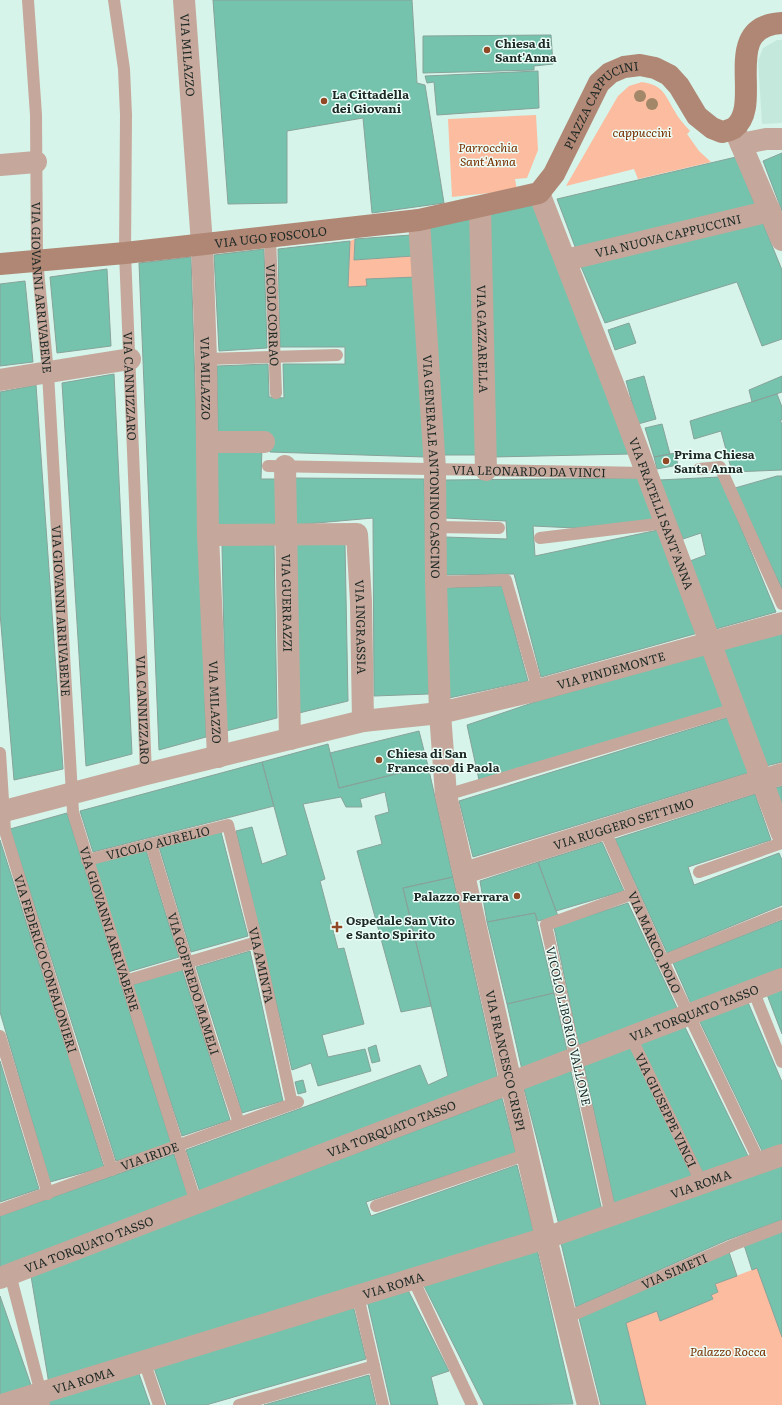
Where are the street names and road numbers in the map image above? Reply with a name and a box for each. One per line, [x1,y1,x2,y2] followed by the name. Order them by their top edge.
[176,13,200,97] street label: VIA MILAZZO
[559,56,640,152] street label: PIAZZA CAPPUCINI
[28,202,57,374] street label: VIA GIOVANNI ARRIVABENE
[593,209,743,262] street label: VIA NUOVA CAPPUCCINI
[214,221,328,252] street label: VIA UGO FOSCOLO
[262,263,284,367] street label: VICOLO CORRAO
[473,285,493,393] street label: VIA GAZZARELLA
[119,331,142,441] street label: VIA CANNIZZARO
[196,336,216,420] street label: VIA MILAZZO
[419,354,445,579] street label: VIA GENERALE ANTONINO CASCINO
[625,435,698,592] street label: VIA FRATELLI SANT'ANNA
[452,460,606,481] street label: VIA LEONARDO DA VINCI
[48,524,75,697] street label: VIA GIOVANNI ARRIVABENE
[278,554,297,652] street label: VIA GUERRAZZI
[351,579,371,674] street label: VIA INGRASSIA
[555,646,667,693] street label: VIA PINDEMONTE
[132,655,155,765] street label: VIA CANNIZZARO
[205,660,226,744] street label: VIA MILAZZO
[551,793,696,854] street label: VIA RUGGERO SETTIMO
[104,821,211,864] street label: VICOLO AURELIO
[75,844,144,1014] street label: VIA GIOVANNI ARRIVABENE
[10,872,82,1055] street label: VIA FEDERICO CONFALONIERI
[624,888,686,996] street label: VIA MARCO, POLO
[163,910,224,1057] street label: VIA GOFFREDO MAMELI
[245,925,279,1005] street label: VIA AMINTA
[542,945,596,1108] street label: VICOLO LIBORIO VALLONE
[627,980,761,1046] street label: VIA TORQUATO TASSO
[481,988,531,1133] street label: VIA FRANCESCO CRISPI
[631,1050,702,1170] street label: VIA GIUSEPPE VINCI
[324,1095,459,1161] street label: VIA TORQUATO TASSO
[118,1137,181,1175] street label: VIA IRIDE
[668,1165,734,1203] street label: VIA ROMA
[22,1211,156,1277] street label: VIA TORQUATO TASSO
[638,1248,710,1293] street label: VIA SIMETI
[360,1267,426,1303] street label: VIA ROMA
[50,1362,116,1398] street label: VIA ROMA

